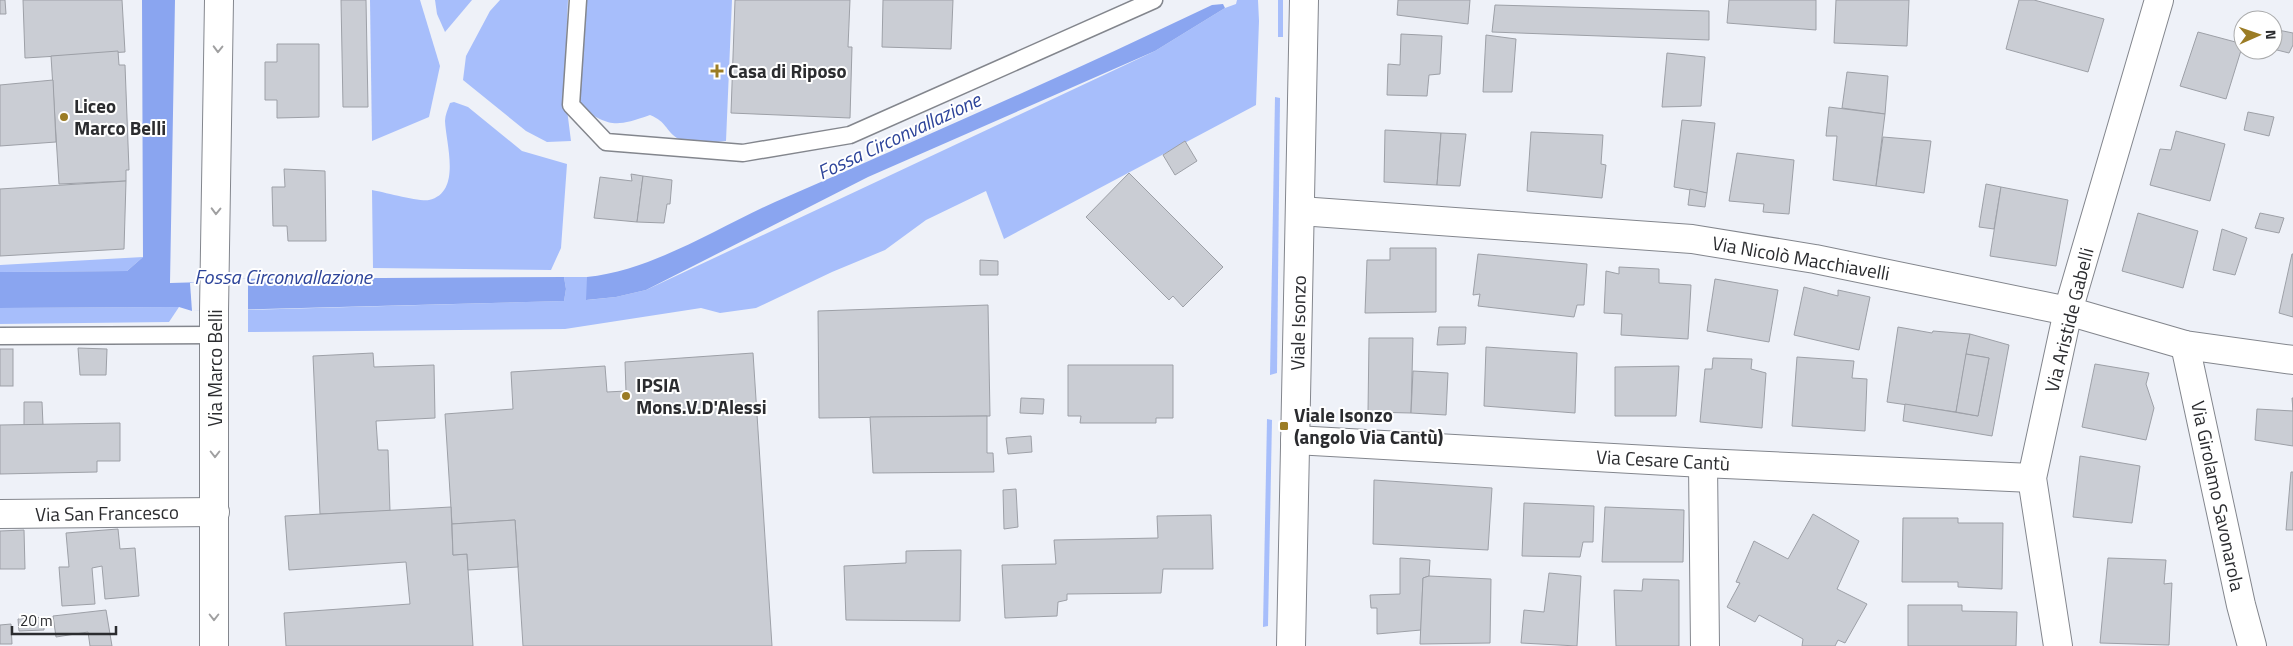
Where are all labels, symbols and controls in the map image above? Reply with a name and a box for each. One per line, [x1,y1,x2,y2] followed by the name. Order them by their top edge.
[2233,10,2283,60] north arrow
[2261,29,2282,40] text: N
[213,45,223,53] one-way arrow
[728,56,847,85] place label: Casa di Riposo
[710,64,724,78] marker: Casa di Riposo
[812,83,987,187] water label: Fossa Circonvallazione
[74,91,166,142] place label: Liceo Marco Belli
[58,111,70,123] marker: Liceo Marco Belli
[211,208,221,215] one-way arrow
[1710,228,1892,287] street label: Via Nicolò Macchiavelli
[2037,244,2101,395] street label: Via Aristide Gabelli
[194,261,374,292] water label: Fossa Circonvallazione
[1282,275,1313,371] street label: Viale Isonzo
[200,309,229,427] street label: Via Marco Belli
[636,370,767,421] place label: IPSIA Mons.V.D'Alessi
[620,390,632,402] marker: IPSIA Mons.V.D'Alessi
[2184,398,2253,594] street label: Via Girolamo Savonarola
[1294,400,1444,451] place label: Viale Isonzo (angolo Via Cantù)
[1278,420,1290,432] marker: Viale Isonzo (angolo Via Cantù)
[1595,442,1731,477] street label: Via Cesare Cantù
[210,450,220,458] one-way arrow
[35,497,179,528] street label: Via San Francesco
[12,604,116,636] scale bar
[20,609,53,632] text: 20 m
[209,613,219,621] one-way arrow

